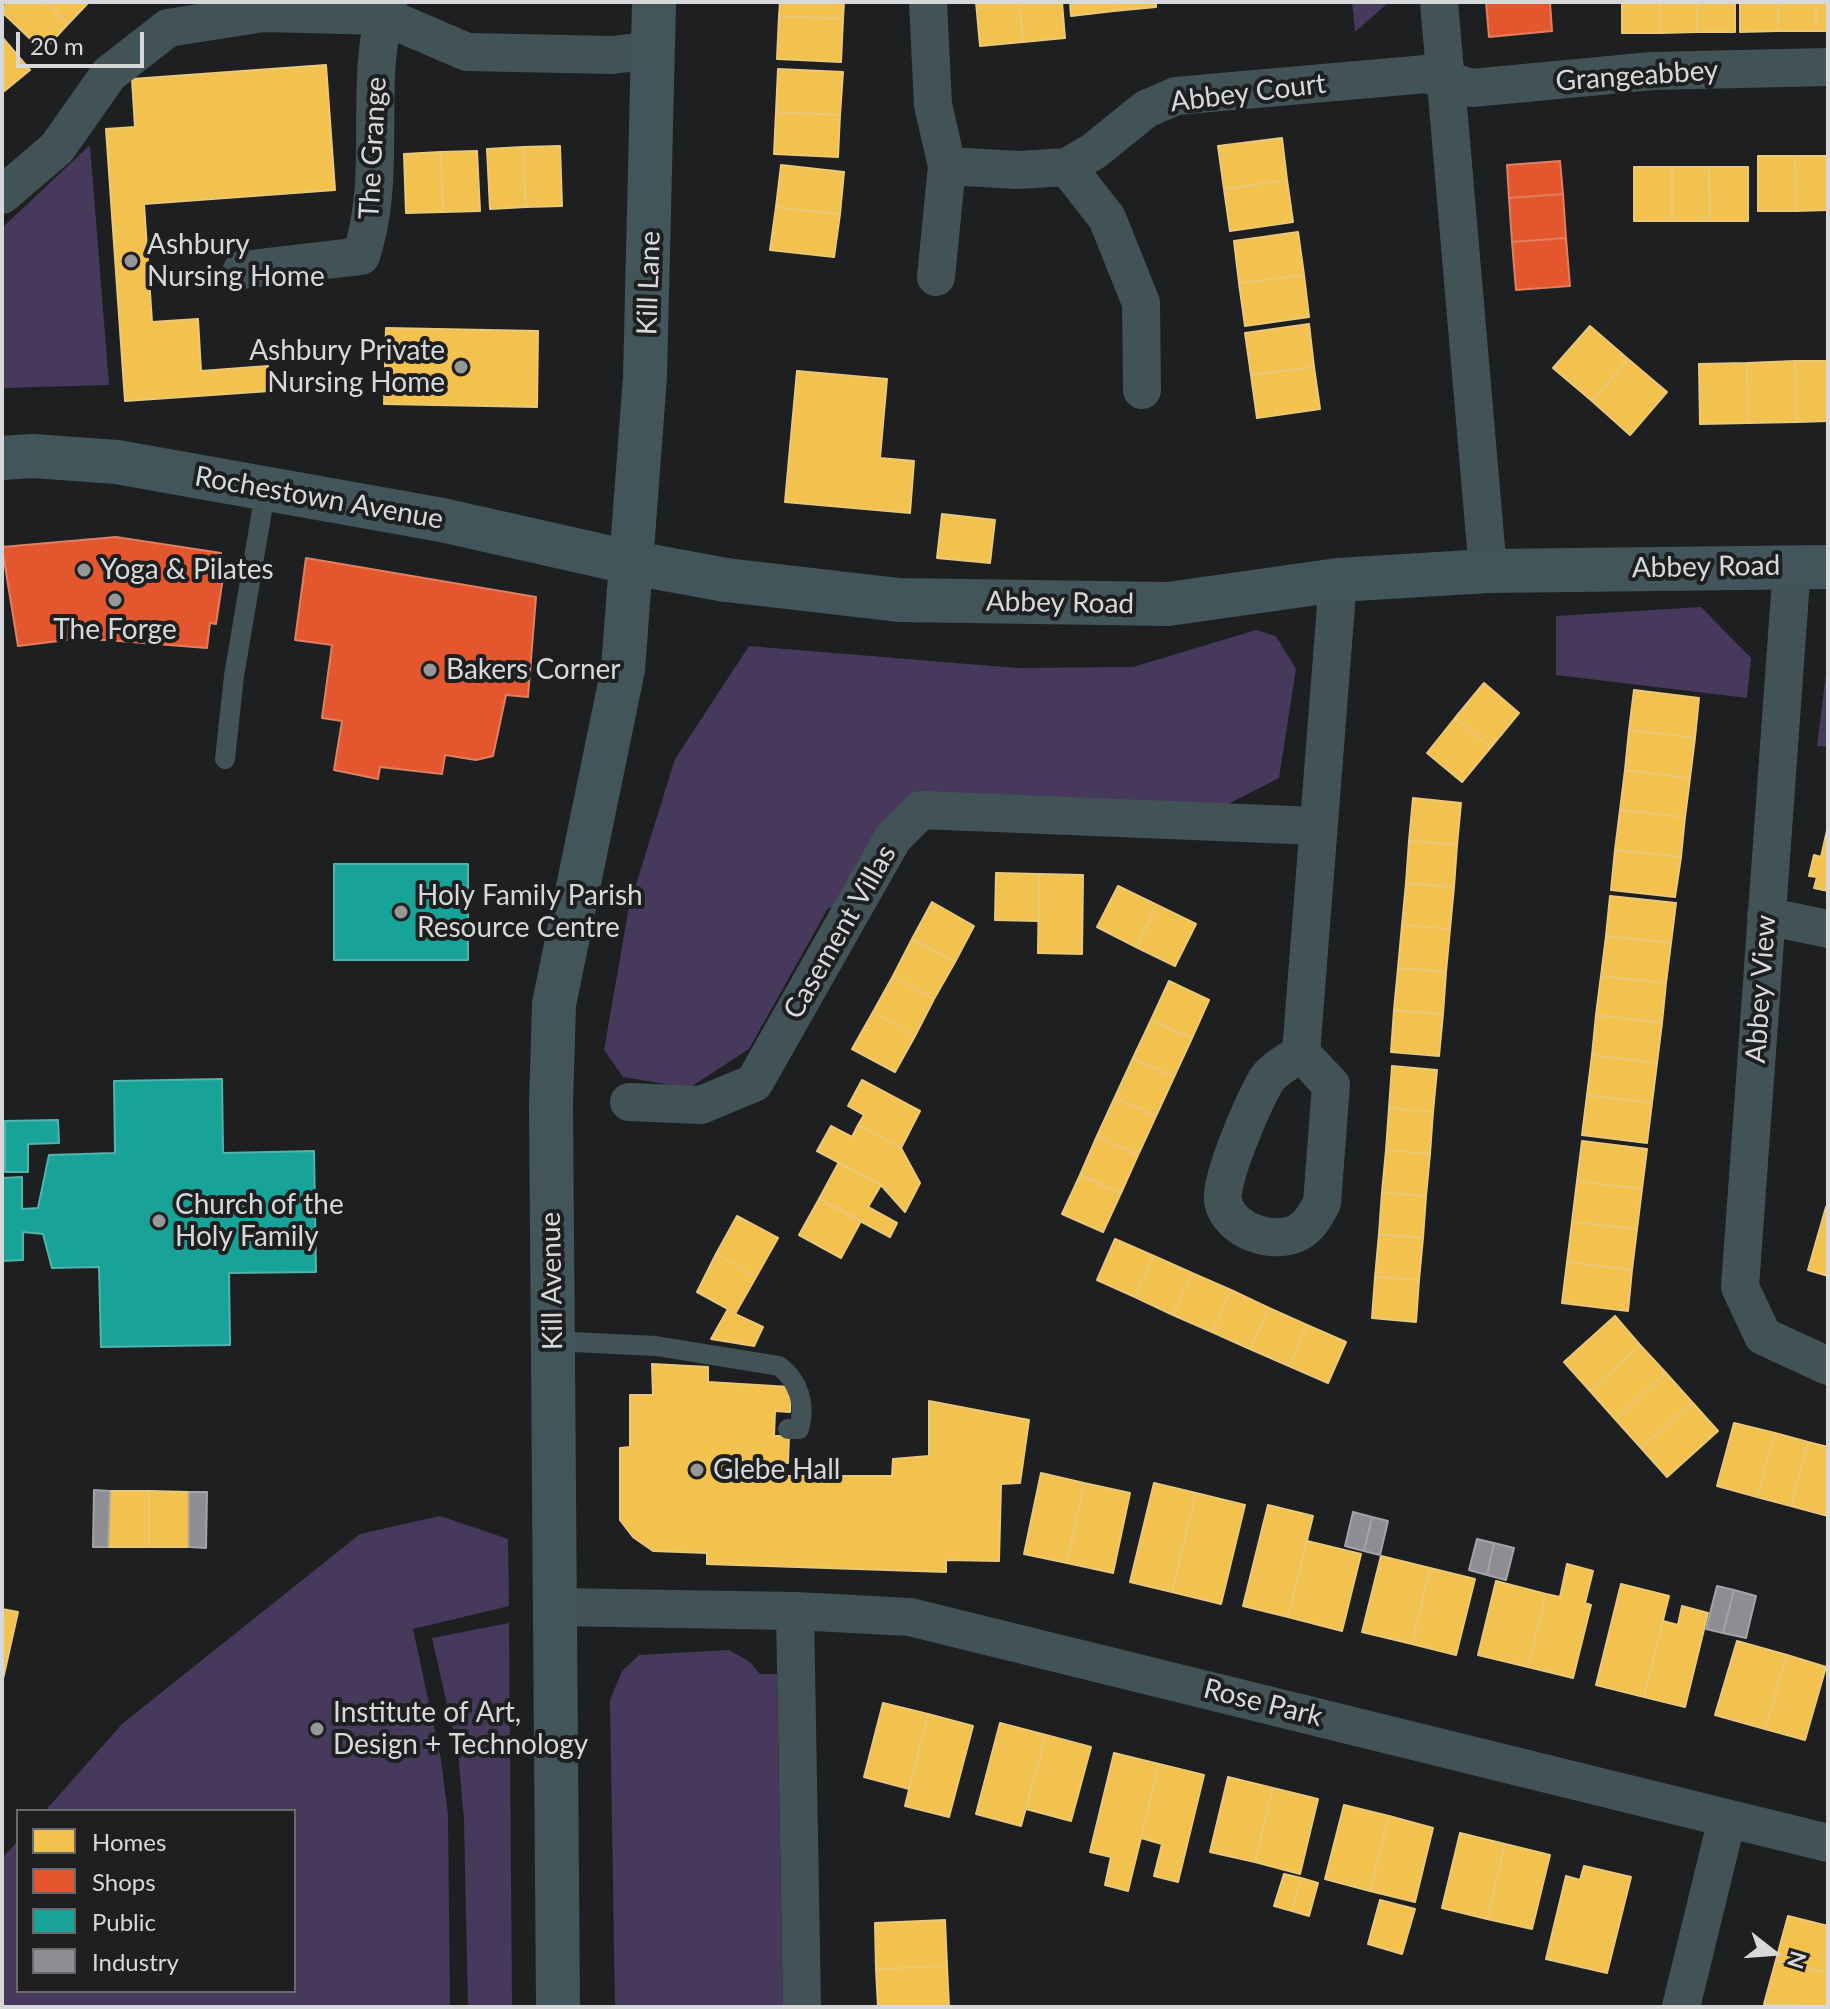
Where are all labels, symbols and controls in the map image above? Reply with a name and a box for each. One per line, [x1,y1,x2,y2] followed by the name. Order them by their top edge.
[20,16,148,66] scale bar
[30,31,84,60] text: 20 m
[1555,54,1719,98] street label: Grangeabbey
[1168,67,1328,119] street label: Abbey Court
[352,76,394,220] street label: The Grange
[147,228,325,294] place label: Ashbury Nursing Home
[630,230,668,336] street label: Kill Lane
[122,252,140,270] marker: Ashbury Nursing Home
[249,334,445,400] place label: Ashbury Private Nursing Home
[452,358,470,376] marker: Ashbury Private Nursing Home
[192,460,446,536] street label: Rochestown Avenue
[1632,549,1780,585] street label: Abbey Road
[100,553,274,587] place label: Yoga & Pilates
[75,561,93,579] marker: Yoga & Pilates
[986,585,1134,621] street label: Abbey Road
[106,591,124,609] marker: The Forge
[53,613,177,647] place label: The Forge
[446,653,620,687] place label: Bakers Corner
[421,661,439,679] marker: Bakers Corner
[777,839,903,1025] street label: Casement Villas
[417,879,643,945] place label: Holy Family Parish Resource Centre
[392,903,410,921] marker: Holy Family Parish Resource Centre
[1739,914,1783,1064] street label: Abbey View
[175,1188,344,1254] place label: Church of the Holy Family
[150,1212,168,1230] marker: Church of the Holy Family
[534,1212,570,1350] street label: Kill Avenue
[713,1453,840,1487] place label: Glebe Hall
[688,1461,706,1479] marker: Glebe Hall
[1200,1672,1326,1734] street label: Rose Park
[333,1696,588,1762] place label: Institute of Art, Design + Technology
[308,1720,326,1738] marker: Institute of Art, Design + Technology
[16,1809,296,1993] legend
[92,1827,166,1856] text: Homes
[92,1867,156,1896] text: Shops
[92,1907,156,1936] text: Public
[1734,1913,1814,1993] north arrow
[92,1947,179,1976] text: Industry
[1782,1948,1813,1972] text: N

